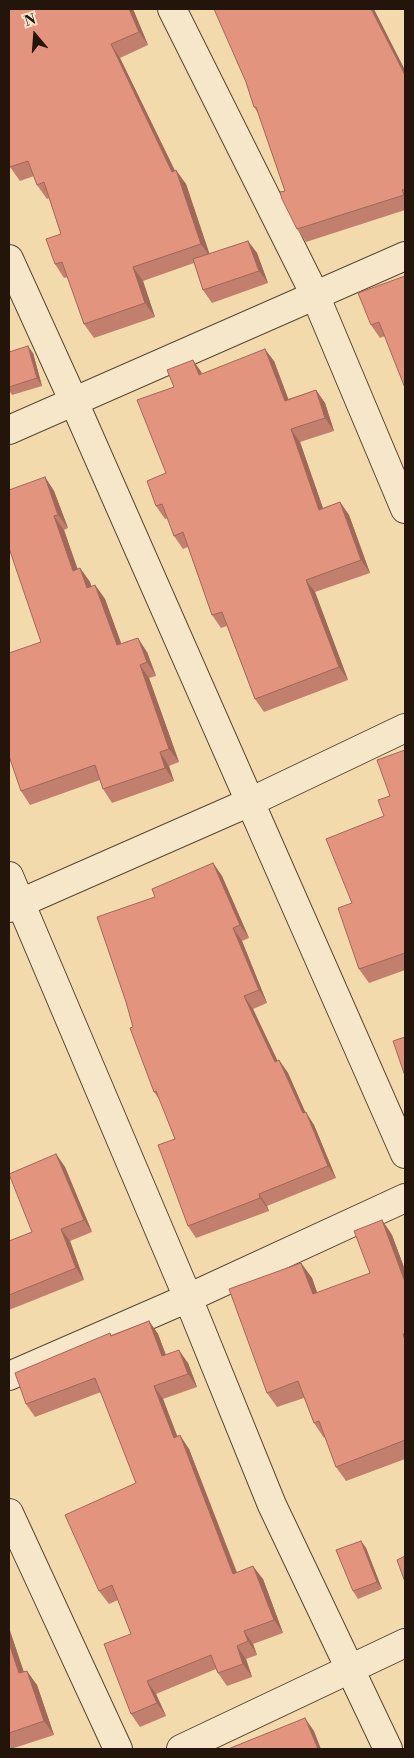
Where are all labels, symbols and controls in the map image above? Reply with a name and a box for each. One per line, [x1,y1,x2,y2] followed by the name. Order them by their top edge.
[10,10,60,60] north arrow
[22,10,38,31] text: N

